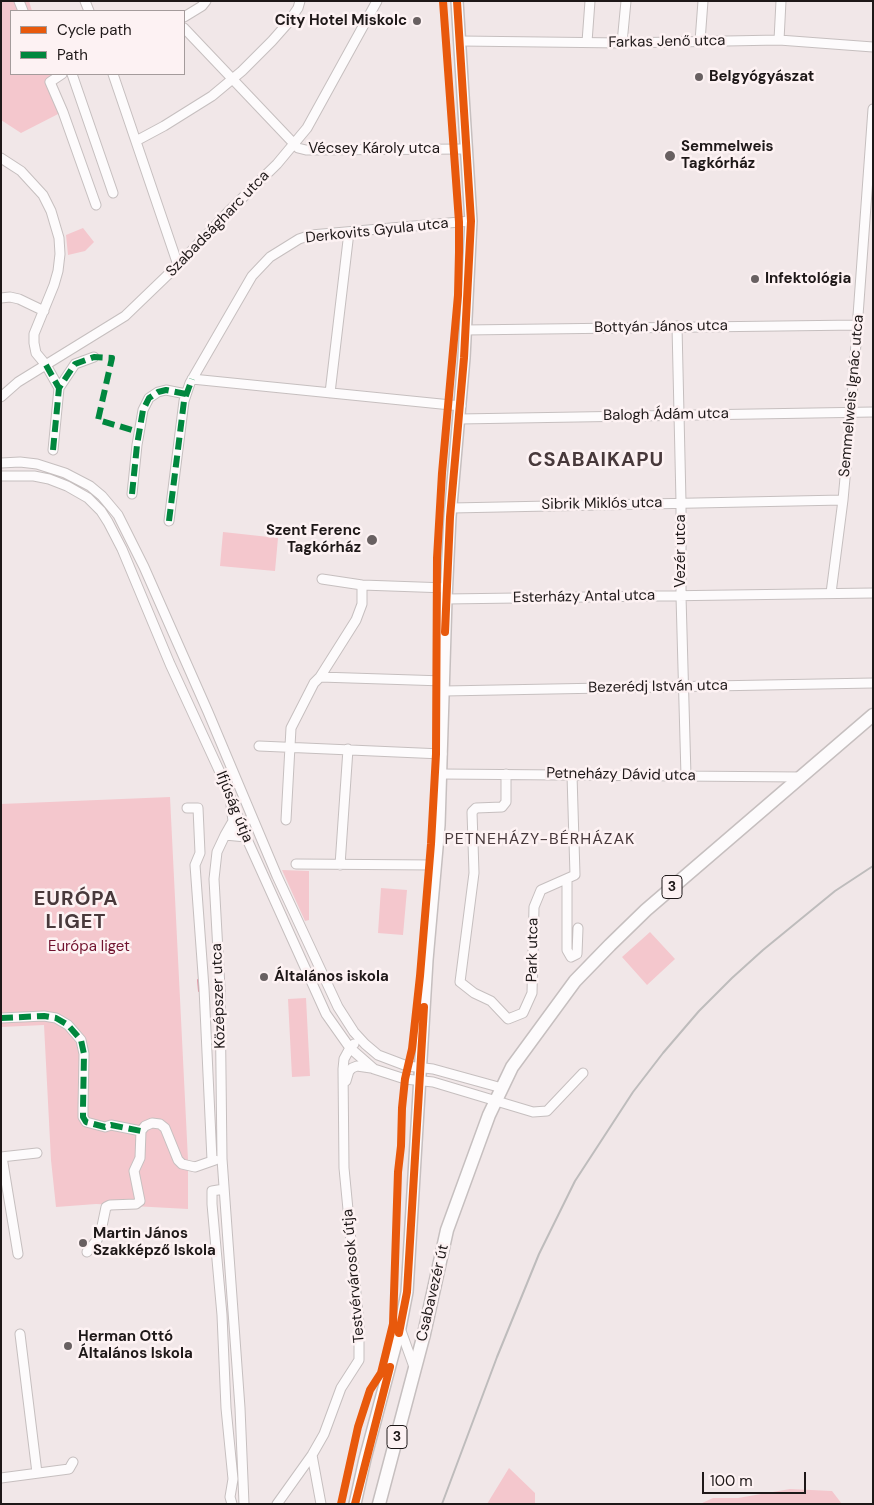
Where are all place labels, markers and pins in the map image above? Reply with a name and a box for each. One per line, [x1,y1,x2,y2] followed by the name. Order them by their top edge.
[275,12,407,30] place label: City Hotel Miskolc
[411,15,423,27] marker: City Hotel Miskolc
[709,68,814,86] place label: Belgyógyászat
[693,71,705,83] marker: Belgyógyászat
[681,138,774,173] place label: Semmelweis Tagkórház
[663,149,677,163] marker: Semmelweis Tagkórház
[765,270,851,288] place label: Infektológia
[749,273,761,285] marker: Infektológia
[266,522,361,557] place label: Szent Ferenc Tagkórház
[365,533,379,547] marker: Szent Ferenc Tagkórház
[274,968,389,986] place label: Általános iskola
[258,971,270,983] marker: Általános iskola
[93,1225,216,1260] place label: Martin János Szakképző Iskola
[77,1237,89,1249] marker: Martin János Szakképző Iskola
[78,1328,193,1363] place label: Herman Ottó Általános Iskola
[62,1340,74,1352] marker: Herman Ottó Általános Iskola

